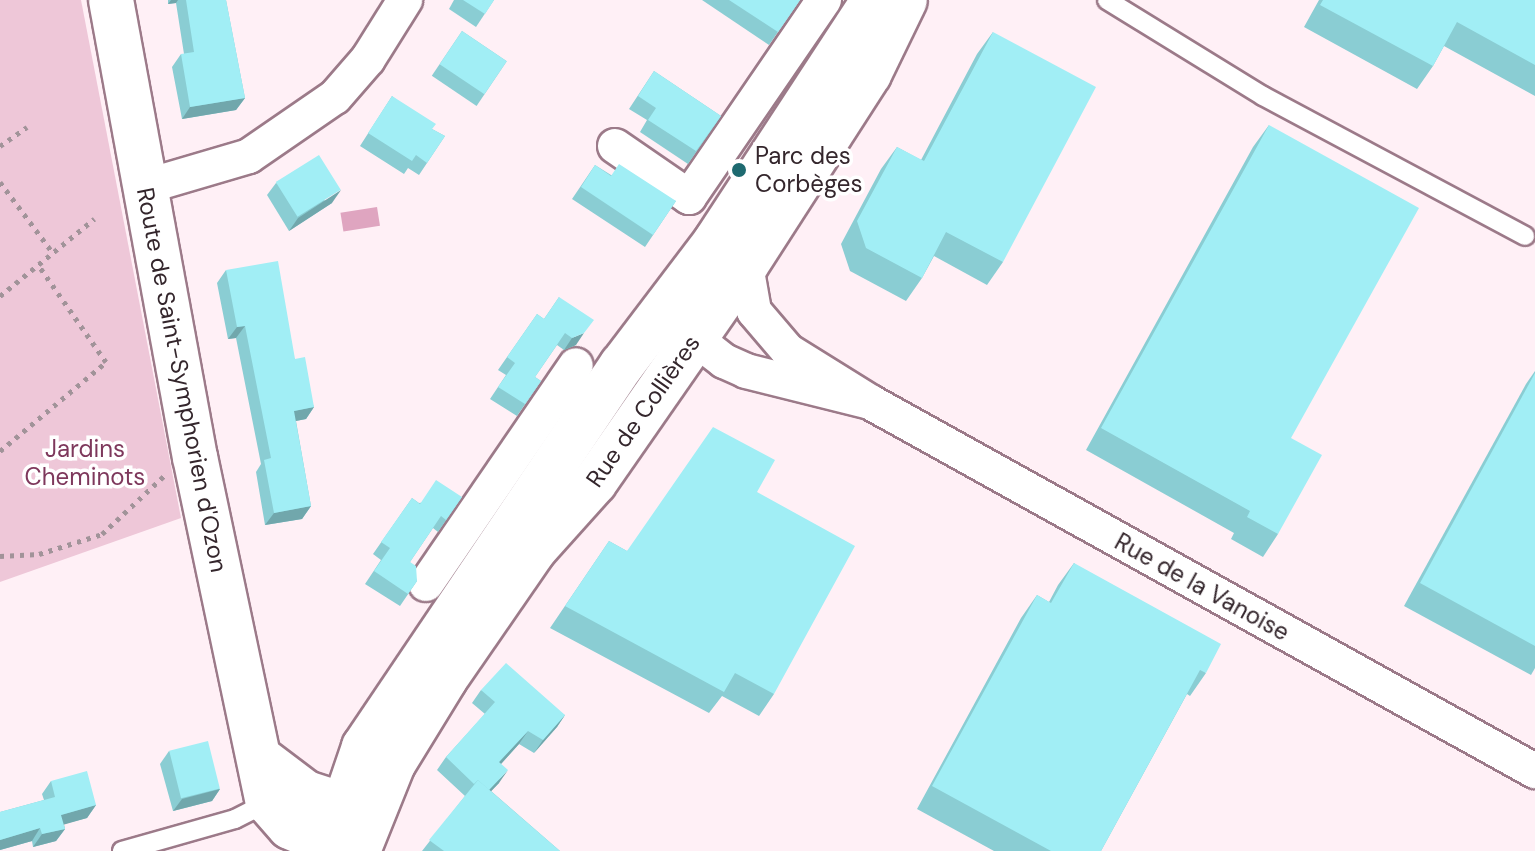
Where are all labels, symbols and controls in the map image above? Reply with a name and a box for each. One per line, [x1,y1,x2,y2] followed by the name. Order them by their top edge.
[755,142,862,198] place label: Parc des Corbèges
[730,161,748,179] marker: Parc des Corbèges
[131,185,233,575] street label: Route de Saint-Symphorien d'Ozon
[580,330,706,492] street label: Rue de Collières
[25,435,145,491] park label: Jardins Cheminots
[1110,527,1294,647] street label: Rue de la Vanoise

